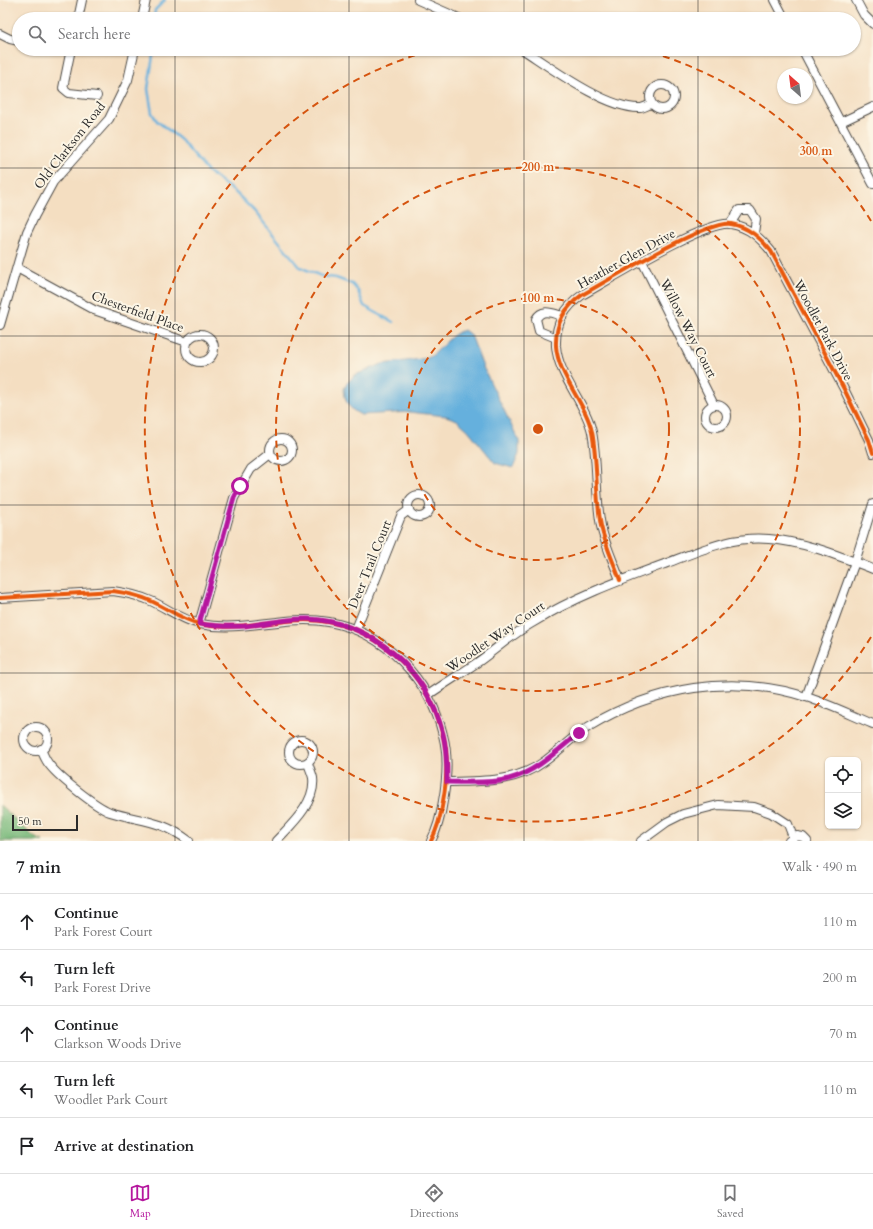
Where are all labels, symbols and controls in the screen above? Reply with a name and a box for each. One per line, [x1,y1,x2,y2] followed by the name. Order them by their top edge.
[12,12,861,56] search box
[26,23,48,45] icon: search
[58,24,131,44] text: Search here
[777,68,813,104] north arrow
[30,98,110,193] street label: Old Clarkson Road
[800,143,833,159] text: 300 m
[522,159,555,175] text: 200 m
[574,224,679,293] street label: Heather Glen Drive
[655,275,721,381] street label: Willow Way Court
[788,276,857,384] street label: Woodlet Park Drive
[89,287,187,337] street label: Chesterfield Place
[522,290,555,306] text: 100 m
[531,422,545,436] centre of rings
[231,477,249,495] route start
[344,517,396,611] street label: Deer Trail Court
[442,597,548,677] street label: Woodlet Way Court
[570,724,588,742] route end
[825,757,861,829] map controls
[825,757,861,793] button: locate
[825,793,861,829] button: layers
[12,813,78,832] scale bar
[18,814,42,829] text: 50 m
[16,856,61,879] text: 7 min
[782,858,857,876] text: Walk · 490 m
[54,903,119,923] text: Continue
[16,911,38,933] icon: ahead
[823,913,857,931] text: 110 m
[54,923,152,941] text: Park Forest Court
[54,959,115,979] text: Turn left
[16,967,38,989] icon: left
[823,969,857,987] text: 200 m
[54,979,151,997] text: Park Forest Drive
[54,1015,119,1035] text: Continue
[16,1023,38,1045] icon: ahead
[829,1025,857,1043] text: 70 m
[54,1035,181,1053] text: Clarkson Woods Drive
[54,1071,115,1091] text: Turn left
[16,1079,38,1101] icon: left
[823,1081,857,1099] text: 110 m
[54,1091,168,1109] text: Woodlet Park Court
[16,1135,38,1157] icon: arrive
[54,1136,194,1156] text: Arrive at destination
[129,1182,151,1221] tab: Map
[410,1182,458,1221] tab: Directions
[717,1182,744,1221] tab: Saved

